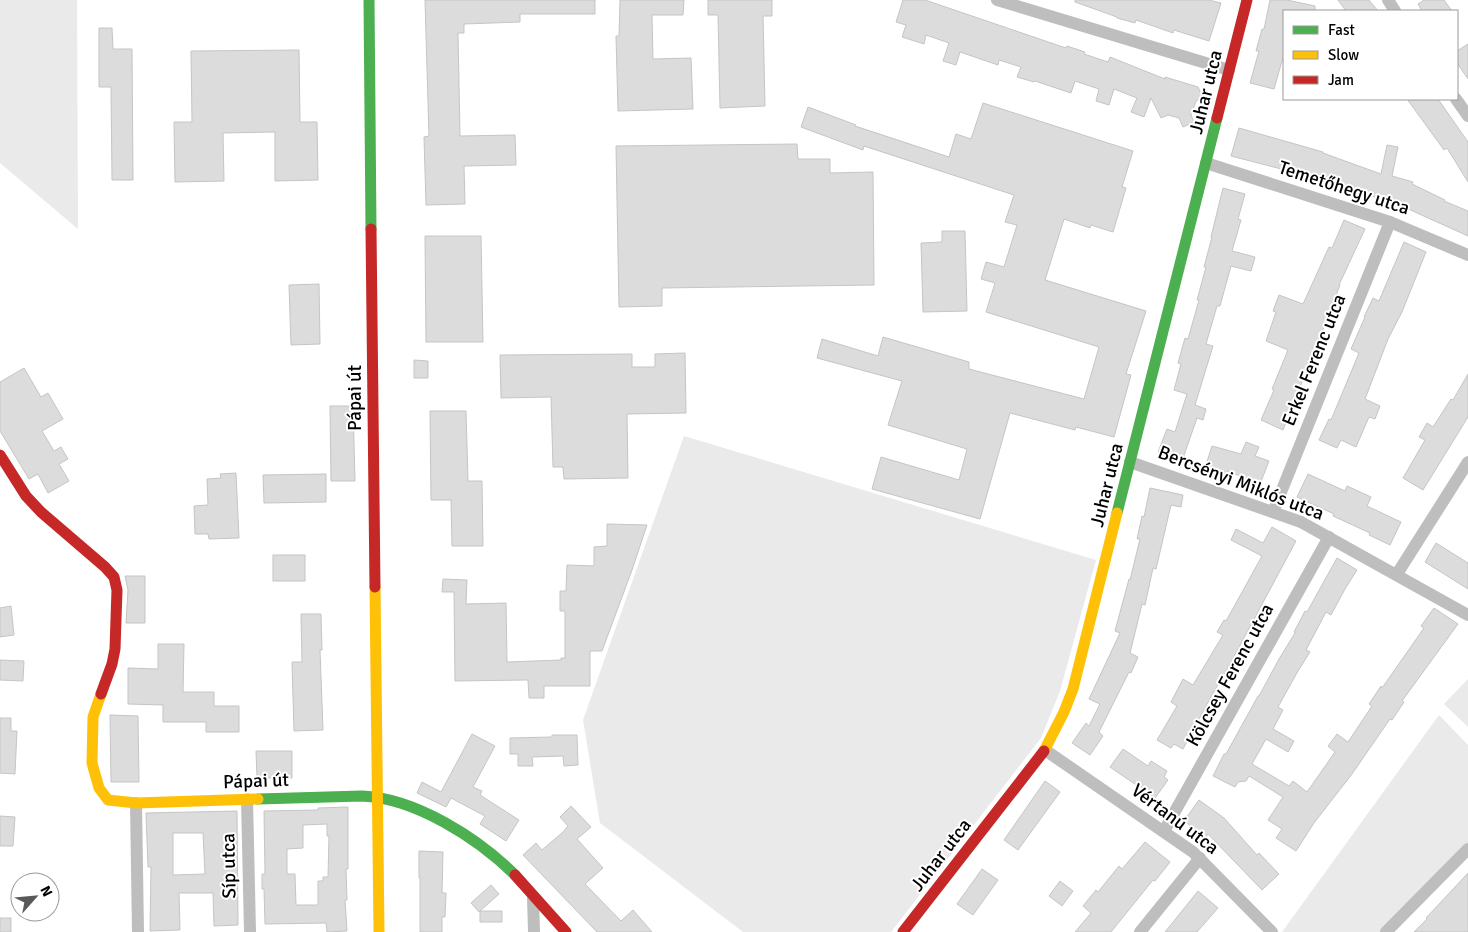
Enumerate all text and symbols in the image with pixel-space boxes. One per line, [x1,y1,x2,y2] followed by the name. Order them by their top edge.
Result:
[1283,10,1458,100] legend
[1328,21,1355,39] text: Fast
[1328,46,1359,64] text: Slow
[1184,48,1228,136] street label: Juhar utca
[1328,71,1354,89] text: Jam
[1275,155,1413,221] street label: Temetőhegy utca
[1277,291,1351,429] street label: Erkel Ferenc utca
[343,365,367,431] street label: Pápai út
[1155,440,1327,526] street label: Bercsényi Miklós utca
[1085,441,1129,529] street label: Juhar utca
[1181,599,1279,751] street label: Kölcsey Ferenc utca
[223,768,290,794] street label: Pápai út
[1126,778,1224,860] street label: Vértanú utca
[905,814,977,896] street label: Juhar utca
[216,833,242,899] street label: Síp utca
[10,872,60,922] north arrow
[36,883,56,900] text: N

